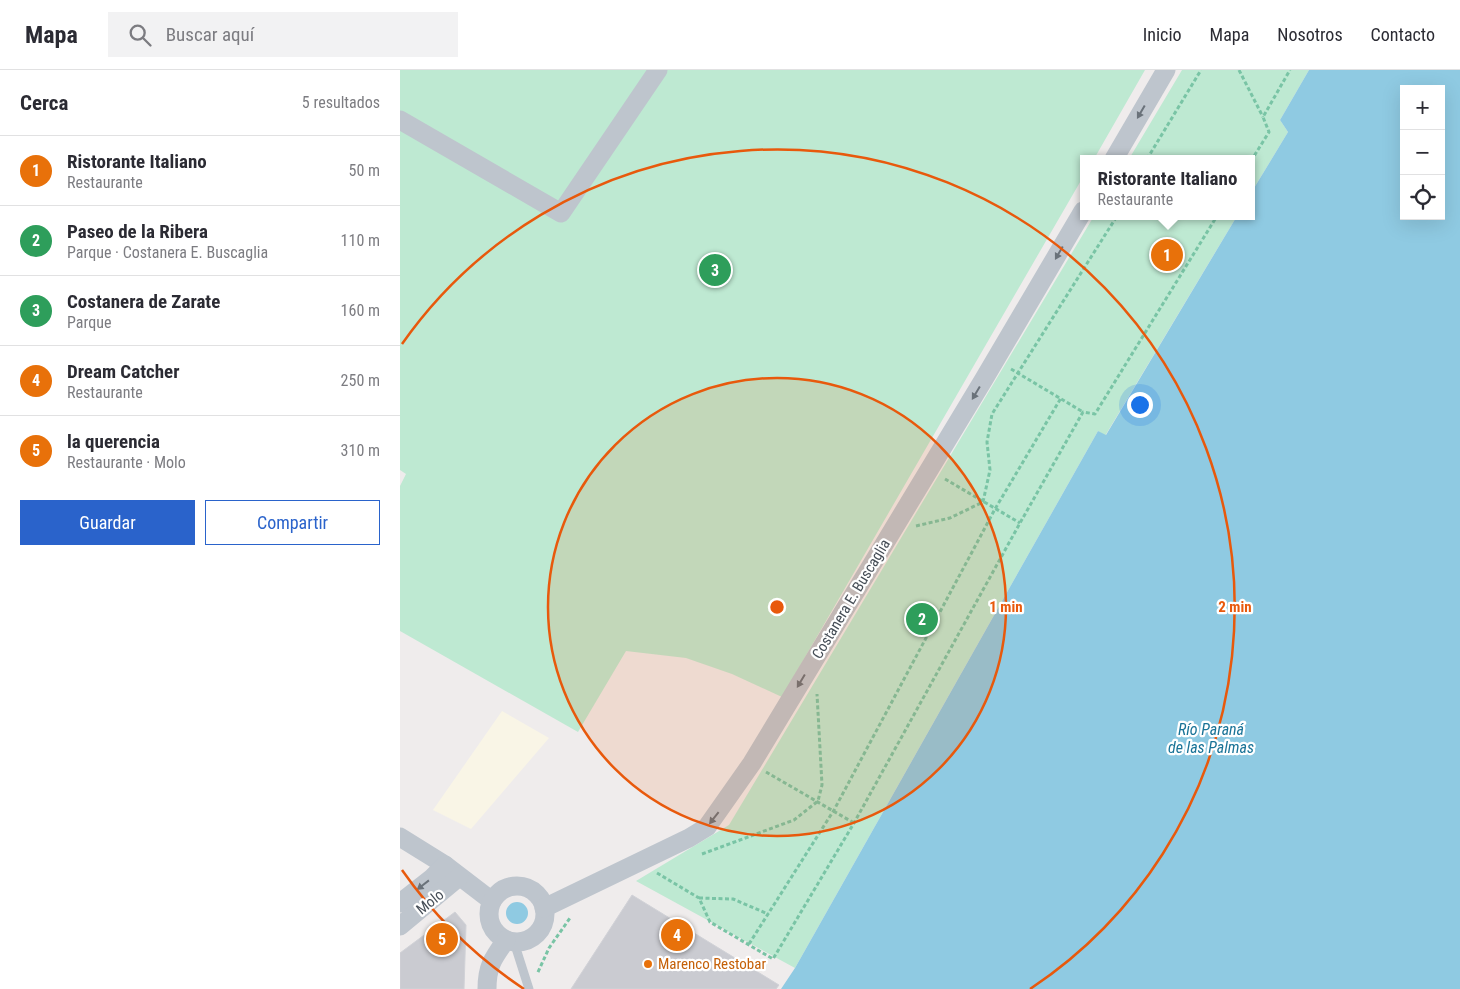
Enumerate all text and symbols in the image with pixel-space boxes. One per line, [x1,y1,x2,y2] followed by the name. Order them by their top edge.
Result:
[108,12,458,57] search box
[25,21,78,49] text: Mapa
[126,21,154,49] icon: search
[166,23,254,46] text: Buscar aquí
[1143,24,1182,45] text: Inicio
[1210,24,1249,45] text: Mapa
[1277,24,1343,45] text: Nosotros
[1371,24,1435,45] text: Contacto
[1400,85,1445,220] map controls
[1400,85,1445,130] button: +
[20,91,68,115] text: Cerca
[302,93,380,112] text: 5 resultados
[1137,105,1146,119] one-way arrow
[1400,130,1445,175] button: −
[67,150,207,173] text: Ristorante Italiano
[1080,155,1255,220] popup
[32,161,40,180] text: 1
[348,161,380,180] text: 50 m
[1098,167,1237,190] text: Ristorante Italiano
[67,173,143,192] text: Restaurante
[1400,175,1445,220] button: locate
[1098,190,1173,209] text: Restaurante
[67,220,208,243] text: Paseo de la Ribera
[32,231,40,250] text: 2
[341,231,380,250] text: 110 m
[1151,236,1183,274] pin: 1
[67,243,268,262] text: Parque · Costanera E. Buscaglia
[1054,246,1063,259] one-way arrow
[699,251,731,289] pin: 3
[67,290,220,313] text: Costanera de Zarate
[32,301,40,320] text: 3
[341,301,380,320] text: 160 m
[67,313,111,332] text: Parque
[67,360,179,383] text: Dream Catcher
[32,371,40,390] text: 4
[341,371,380,390] text: 250 m
[67,383,143,402] text: Restaurante
[971,386,981,399] one-way arrow
[1127,392,1153,418] your location
[67,430,160,453] text: la querencia
[32,441,40,460] text: 5
[341,441,380,460] text: 310 m
[67,453,186,472] text: Restaurante · Molo
[20,500,195,545] button: Guardar
[205,500,380,545] button: Compartir
[808,536,894,662] street label: Costanera E. Buscaglia
[768,598,786,616] centre of rings
[989,598,1023,616] text: 1 min
[1218,598,1252,616] text: 2 min
[906,600,938,638] pin: 2
[797,675,806,688] one-way arrow
[1168,720,1254,757] water label: Río Paraná de las Palmas
[708,811,719,824] one-way arrow
[416,880,430,890] one-way arrow
[413,886,447,918] street label: Molo
[661,916,693,954] pin: 4
[426,920,458,958] pin: 5
[658,955,766,973] place label: Marenco Restobar
[642,958,654,970] marker: Marenco Restobar

